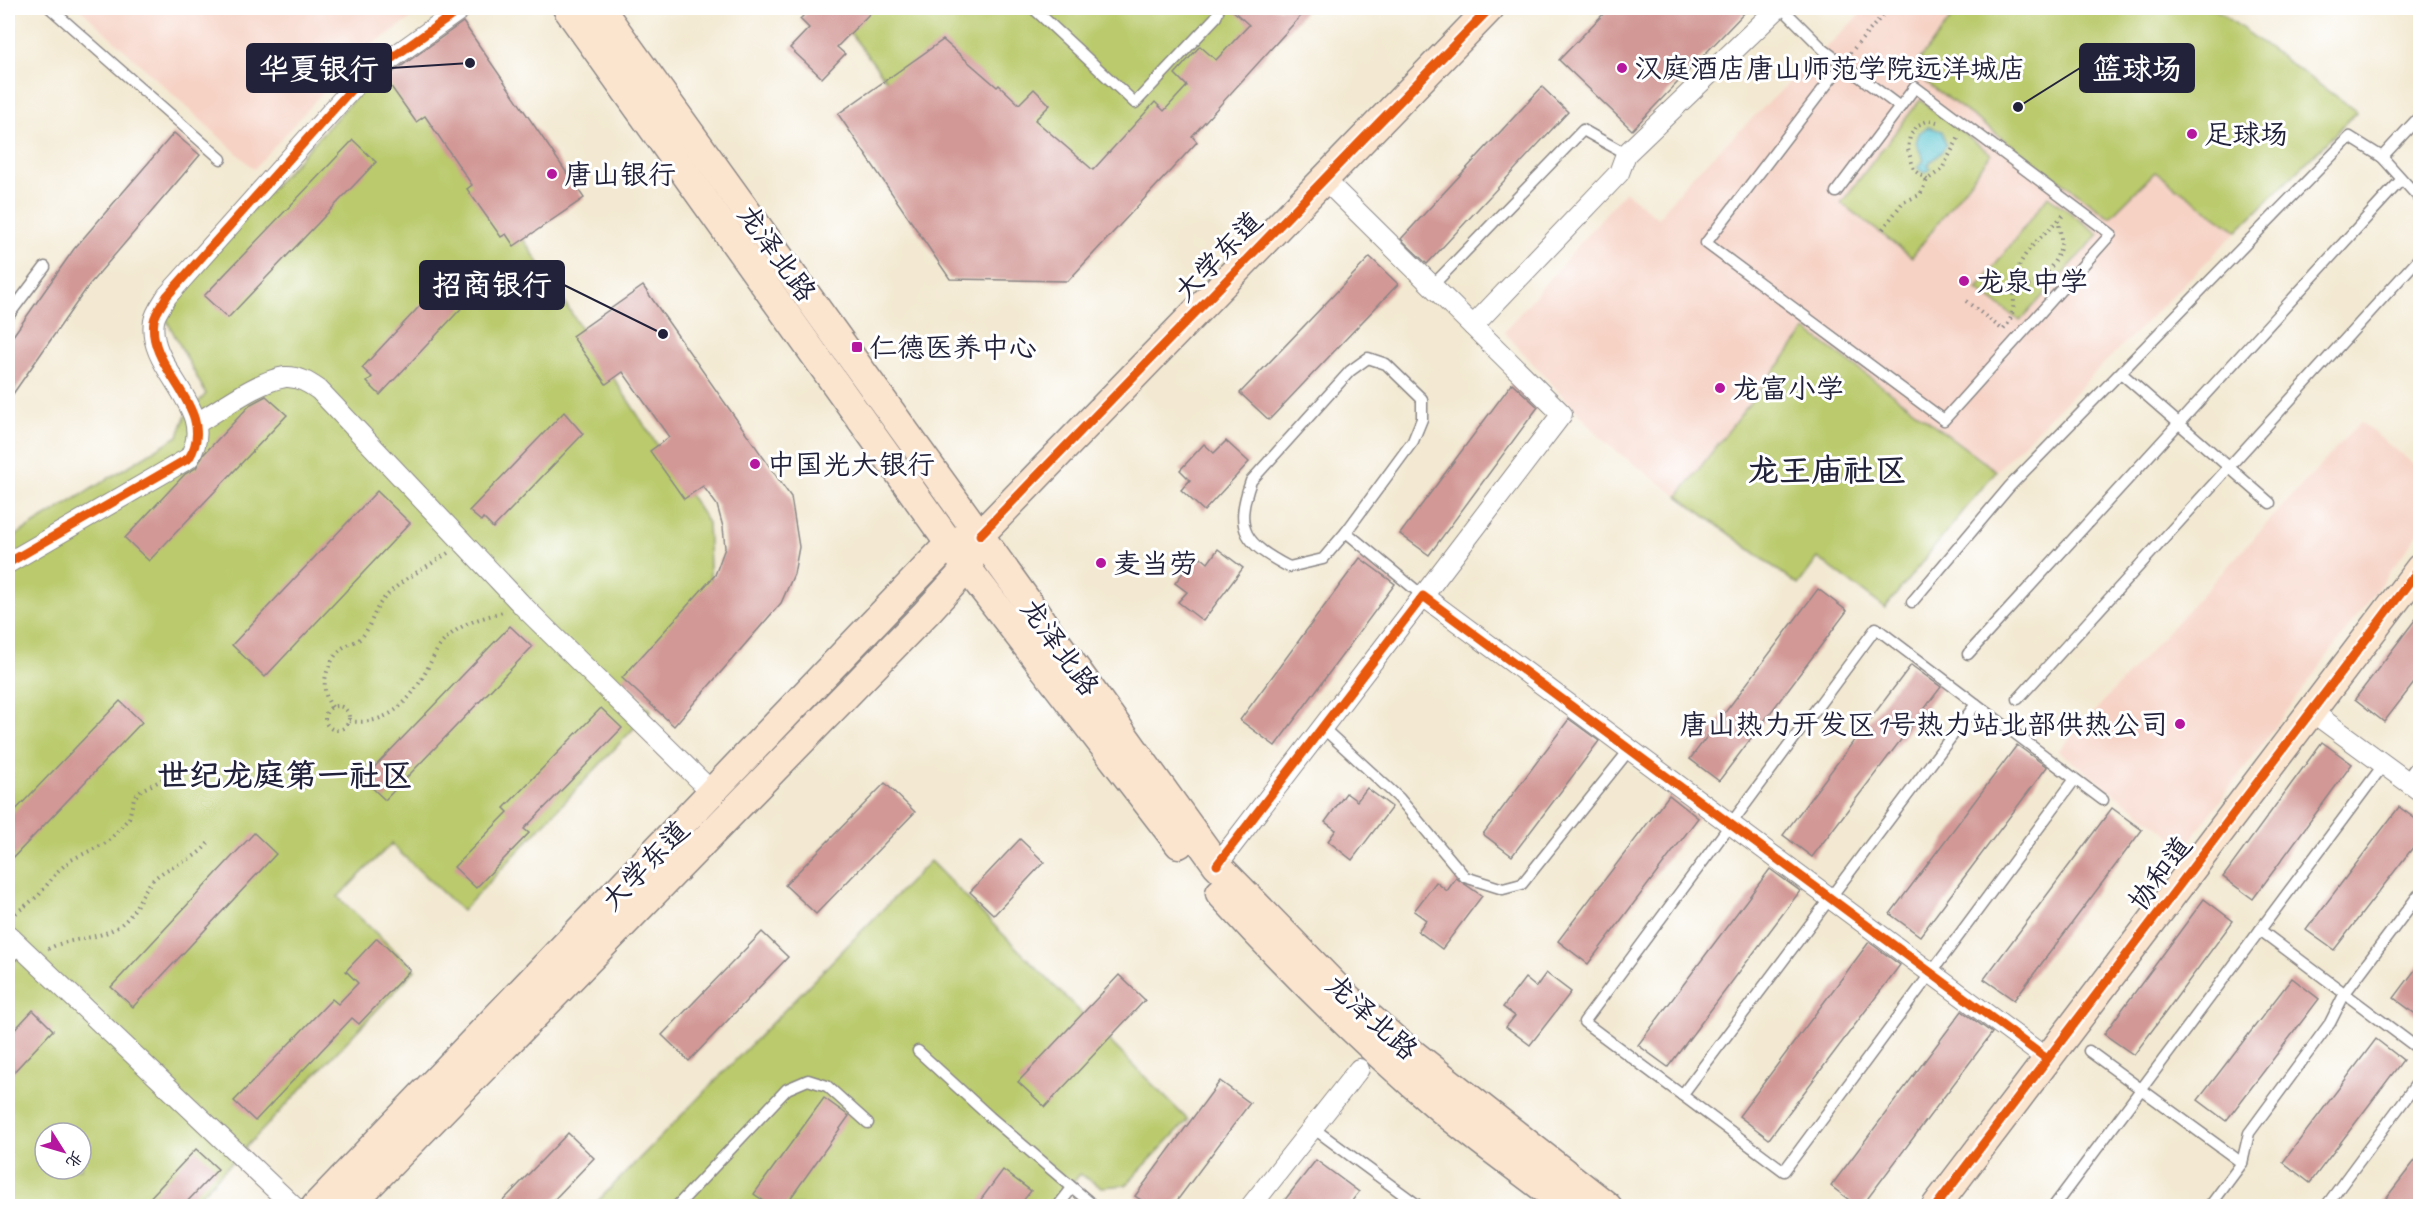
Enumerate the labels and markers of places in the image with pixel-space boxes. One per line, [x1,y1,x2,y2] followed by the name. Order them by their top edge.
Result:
[247,44,391,92] callout: 华夏银行
[2080,44,2194,92] callout: 篮球场
[1634,51,2026,86] place label: 汉庭酒店唐山师范学院远洋城店
[1615,61,1629,75] marker: 汉庭酒店唐山师范学院远洋城店
[2204,117,2288,152] place label: 足球场
[2185,127,2199,141] marker: 足球场
[564,157,676,192] place label: 唐山银行
[545,167,559,181] marker: 唐山银行
[420,261,564,309] callout: 招商银行
[1976,264,2088,299] place label: 龙泉中学
[1957,274,1971,288] marker: 龙泉中学
[869,330,1037,365] place label: 仁德医养中心
[850,340,864,354] marker: 仁德医养中心
[1732,371,1844,406] place label: 龙富小学
[1713,381,1727,395] marker: 龙富小学
[767,447,935,482] place label: 中国光大银行
[748,457,762,471] marker: 中国光大银行
[1113,546,1197,581] place label: 麦当劳
[1094,556,1108,570] marker: 麦当劳
[1679,707,2168,742] place label: 唐山热力开发区1号热力站北部供热公司
[2173,717,2187,731] marker: 唐山热力开发区1号热力站北部供热公司

